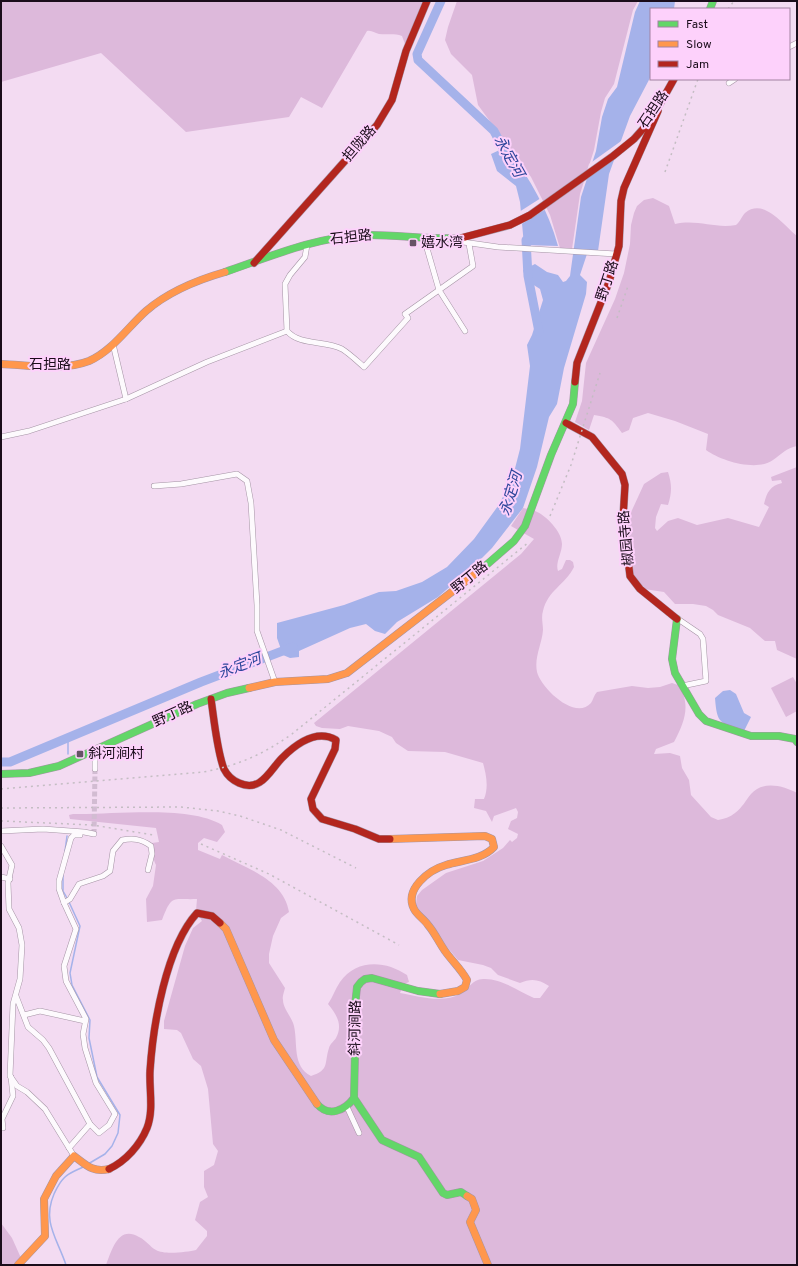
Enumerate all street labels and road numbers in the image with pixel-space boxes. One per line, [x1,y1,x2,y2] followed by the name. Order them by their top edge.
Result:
[635,88,673,132] street label: 石担路
[340,123,380,165] street label: 担陇路
[329,227,373,249] street label: 石担路
[593,258,623,304] street label: 野丁路
[29,357,71,374] street label: 石担路
[616,509,638,567] street label: 椒园寺路
[448,558,492,598] street label: 野丁路
[150,699,196,731] street label: 野丁路
[347,1000,365,1056] street label: 斜河涧路

